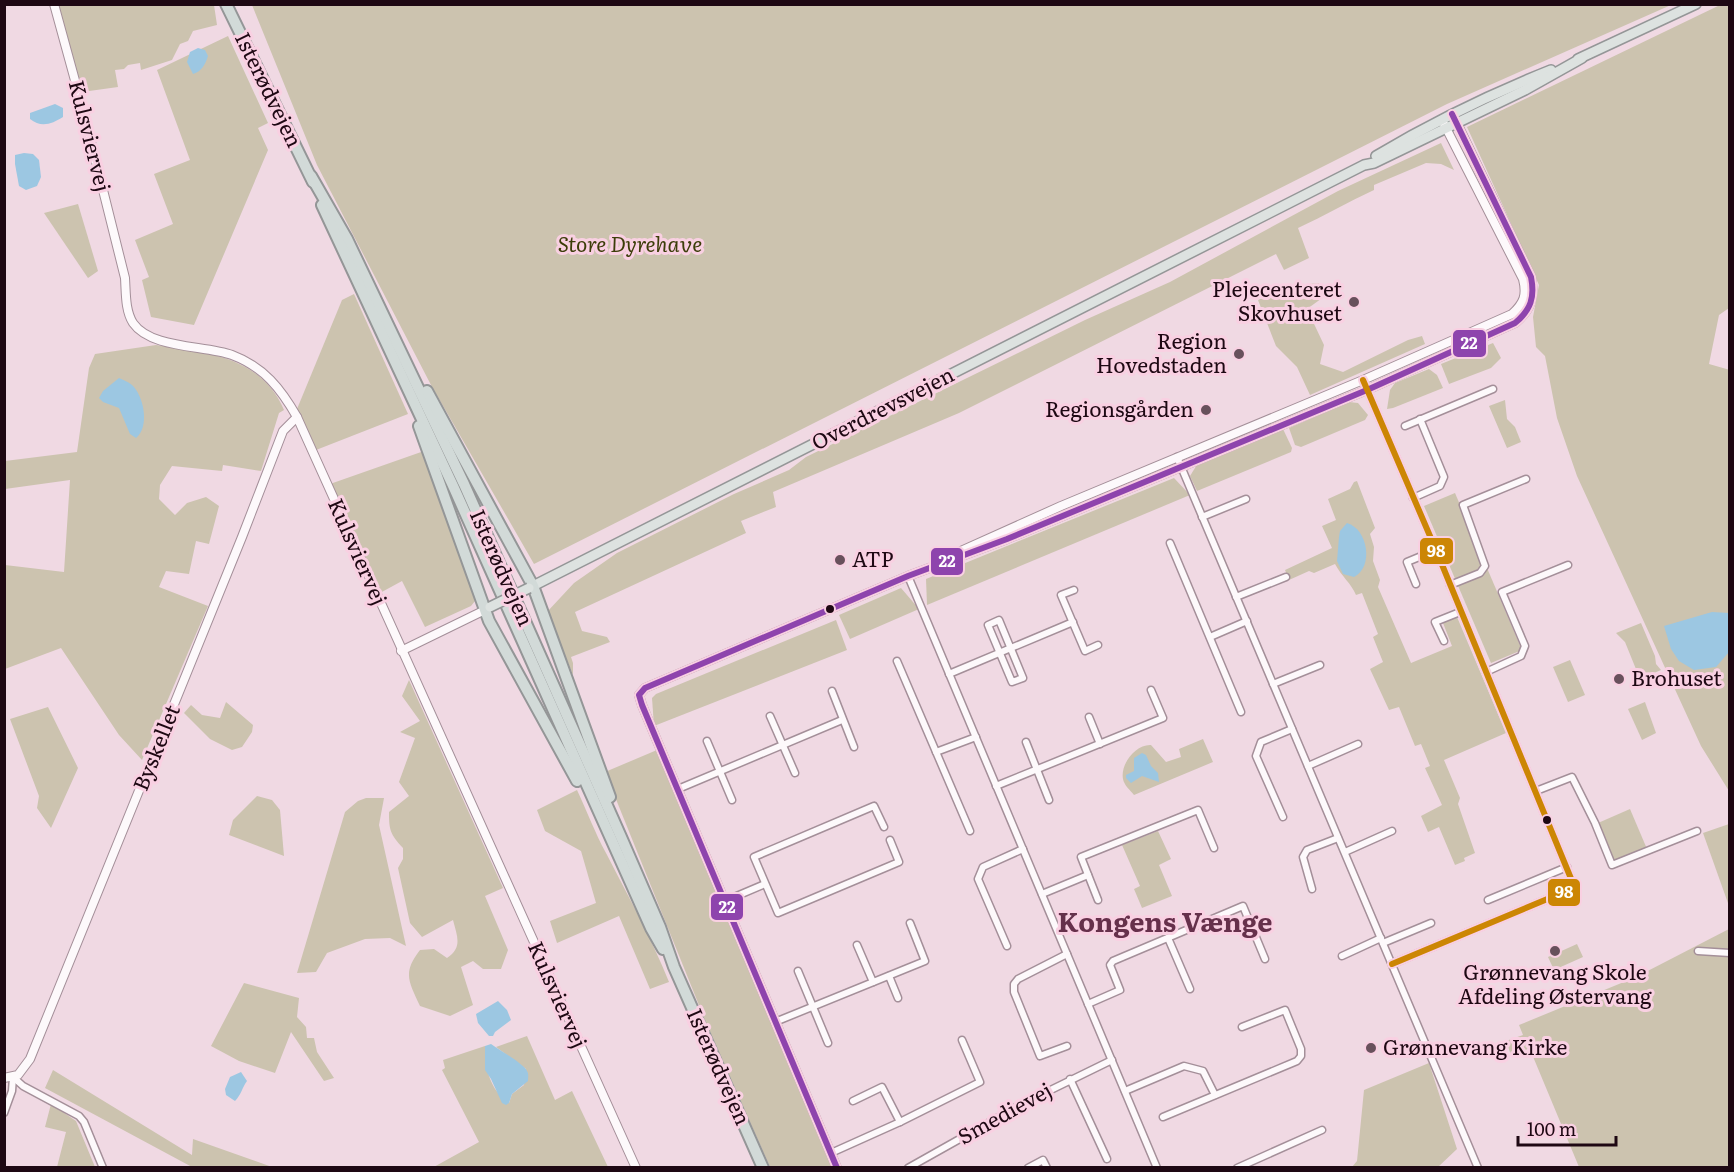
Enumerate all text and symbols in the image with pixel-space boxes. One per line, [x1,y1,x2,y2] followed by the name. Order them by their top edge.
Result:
[229,26,312,152] street label: Isterødvejen
[63,76,120,194] street label: Kulsviervej
[558,227,702,258] park label: Store Dyrehave
[1212,272,1343,327] place label: Plejecenteret Skovhuset
[1347,295,1361,309] marker: Plejecenteret Skovhuset
[1096,324,1227,379] place label: Region Hovedstaden
[1452,329,1487,358] line badge: 22
[1460,330,1478,354] text: 22
[1232,347,1246,361] marker: Region Hovedstaden
[805,357,959,456] street label: Overdrevsvejen
[1045,392,1194,423] place label: Regionsgården
[1199,403,1213,417] marker: Regionsgården
[322,493,397,609] street label: Kulsviervej
[464,504,543,630] street label: Isterødvejen
[1419,537,1454,565] line badge: 98
[1427,538,1446,562] text: 98
[852,542,894,573] place label: ATP
[930,547,964,576] line badge: 22
[938,548,956,572] text: 22
[833,553,847,567] marker: ATP
[824,603,836,615] unlabelled marker
[1631,661,1722,692] place label: Brohuset
[1612,672,1626,686] marker: Brohuset
[123,699,186,795] street label: Byskellet
[1541,814,1553,826] unlabelled marker
[1547,878,1581,907] line badge: 98
[1555,879,1574,903] text: 98
[710,893,744,921] line badge: 22
[718,894,736,918] text: 22
[1057,900,1273,940] district label: Kongens Vænge
[522,936,597,1052] street label: Kulsviervej
[1548,944,1562,958] marker: Grønnevang Skole Afdeling Østervang
[1458,955,1652,1010] place label: Grønnevang Skole Afdeling Østervang
[681,1003,760,1129] street label: Isterødvejen
[1383,1030,1568,1061] place label: Grønnevang Kirke
[1364,1041,1378,1055] marker: Grønnevang Kirke
[951,1073,1057,1150] street label: Smedievej
[1518,1109,1616,1147] scale bar
[1527,1115,1576,1142] text: 100 m

